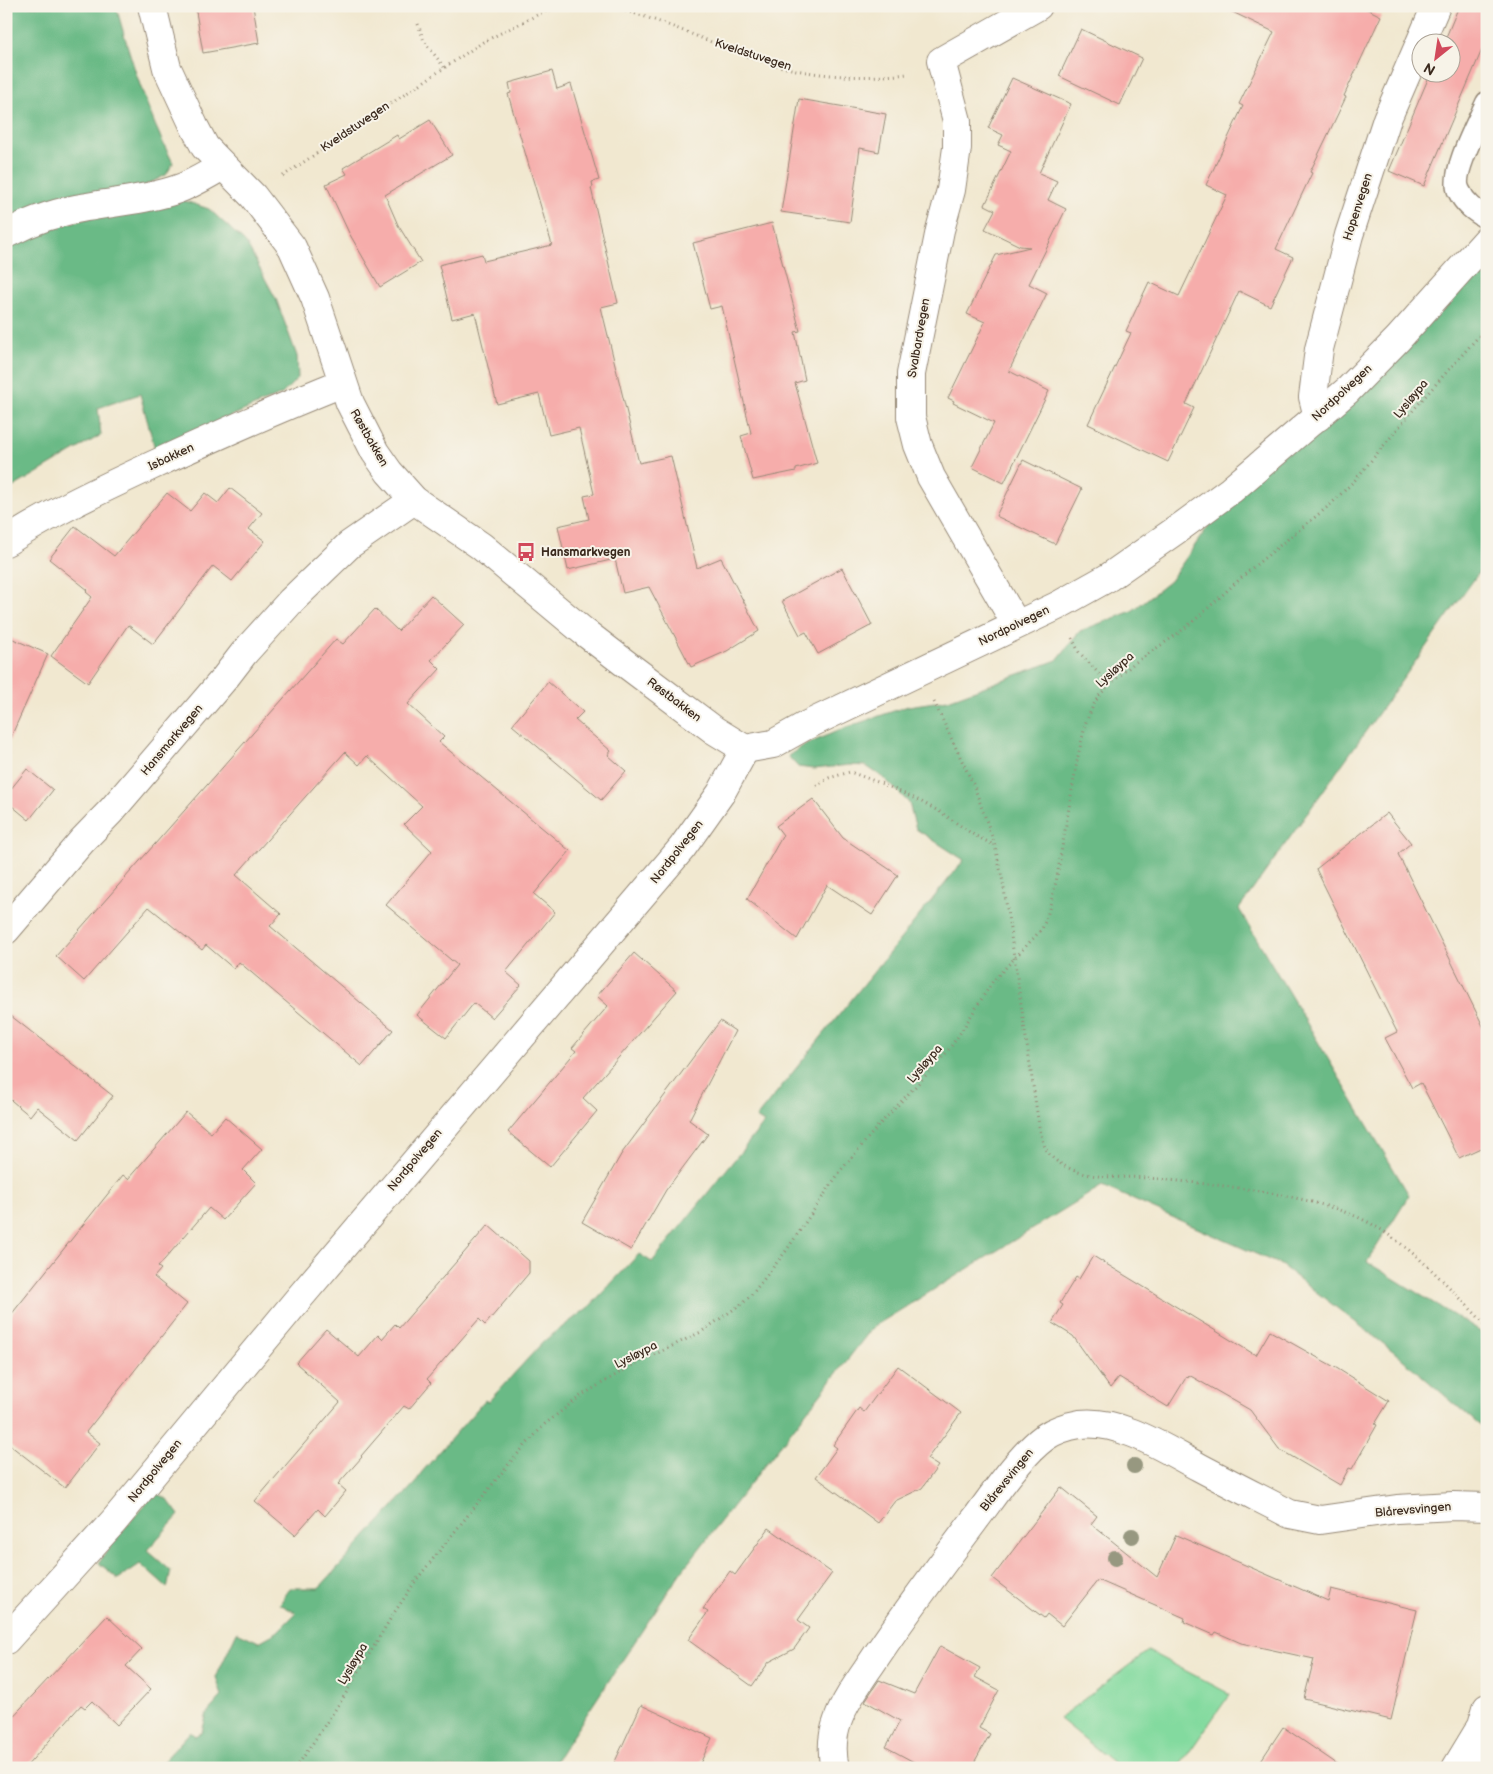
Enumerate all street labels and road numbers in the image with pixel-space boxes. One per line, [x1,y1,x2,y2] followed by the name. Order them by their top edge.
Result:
[713,36,793,75] street label: Kveldstuvegen
[318,98,392,156] street label: Kveldstuvegen
[1340,171,1376,243] street label: Hopenvegen
[905,297,933,379] street label: Svalbardvegen
[1309,361,1375,425] street label: Nordpolvegen
[1390,376,1432,421] street label: Lysløypa
[347,407,392,470] street label: Røstbakken
[146,440,196,474] street label: Isbakken
[976,602,1052,650] street label: Nordpolvegen
[1093,649,1137,691] street label: Lysløypa
[644,675,704,725] street label: Røstbakken
[138,701,206,779] street label: Hansmarkvegen
[647,817,707,887] street label: Nordpolvegen
[904,1042,946,1086] street label: Lysløypa
[385,1126,446,1194] street label: Nordpolvegen
[612,1338,660,1372] street label: Lysløypa
[125,1436,185,1506] street label: Nordpolvegen
[977,1445,1037,1514] street label: Blårevsvingen
[1374,1499,1452,1521] street label: Blårevsvingen
[335,1640,371,1688] street label: Lysløypa

